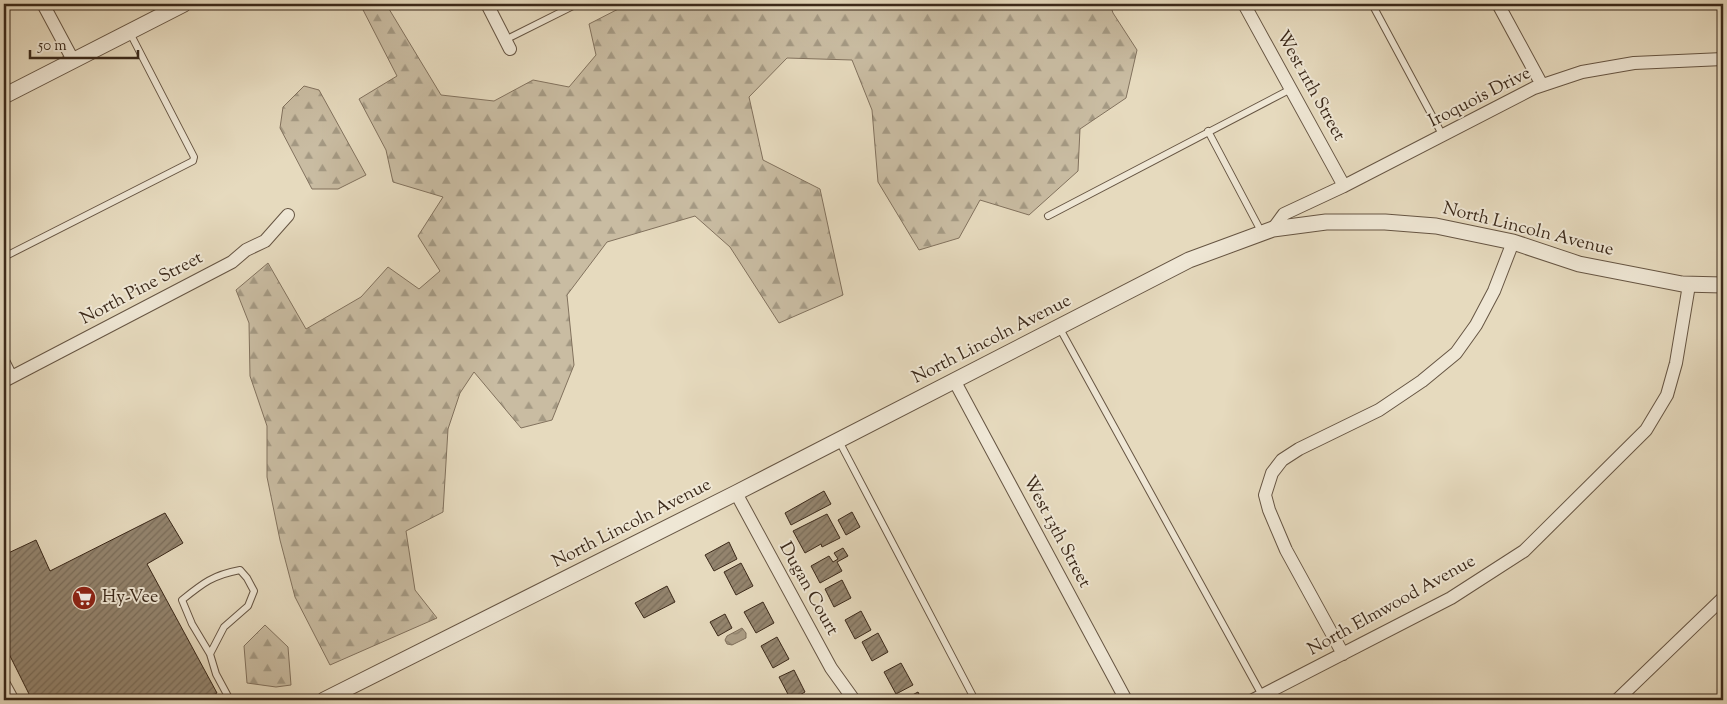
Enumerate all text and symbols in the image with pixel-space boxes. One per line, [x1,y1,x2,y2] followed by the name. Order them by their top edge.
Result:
[1269,26,1351,146] street label: West 11th Street
[30,28,138,60] scale bar
[37,36,67,57] text: 50 m
[1424,61,1536,135] street label: Iroquois Drive
[1440,196,1616,264] street label: North Lincoln Avenue
[76,246,208,332] street label: North Pine Street
[908,289,1076,391] street label: North Lincoln Avenue
[1015,471,1097,593] street label: West 13th Street
[548,473,716,575] street label: North Lincoln Avenue
[772,538,844,640] street label: Dugan Court
[1303,549,1481,663] street label: North Elmwood Avenue
[71,585,97,611] supermarket icon: Hy-Vee
[102,585,158,611] place label: Hy-Vee

